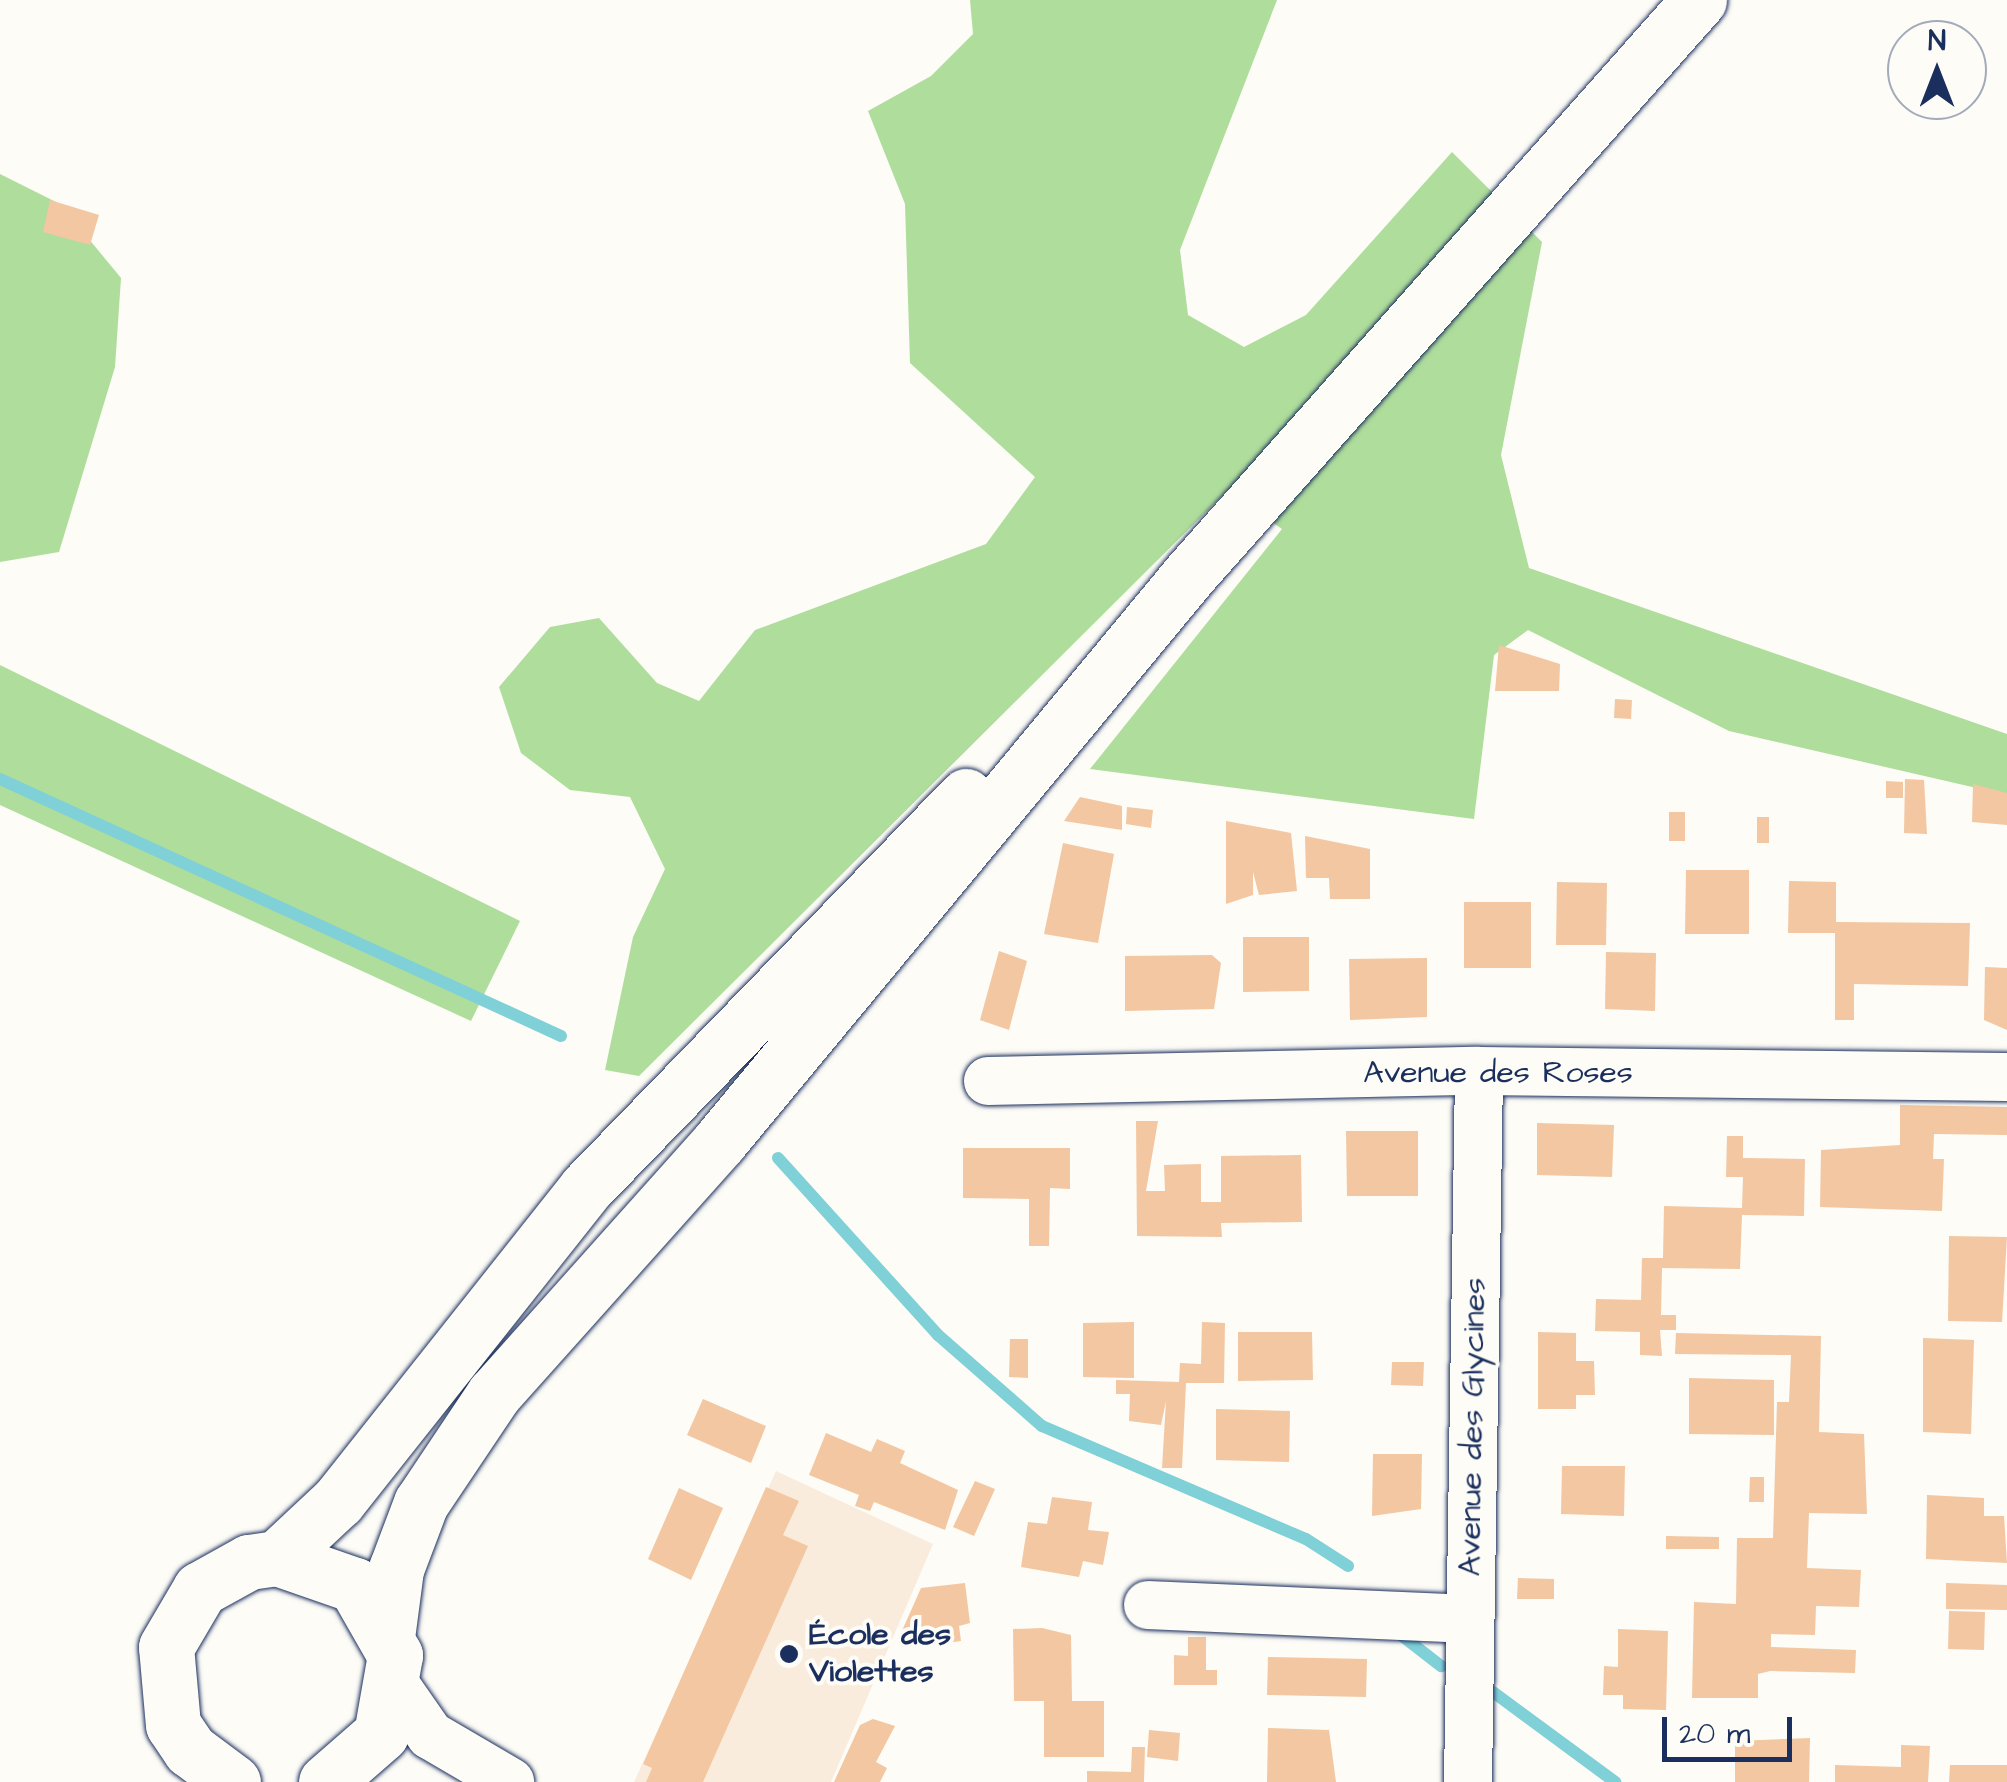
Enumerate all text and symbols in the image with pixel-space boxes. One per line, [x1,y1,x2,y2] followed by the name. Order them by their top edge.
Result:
[1887,20,1987,120] north arrow
[1928,22,1946,61] text: N
[1363,1054,1633,1092] street label: Avenue des Roses
[1451,1277,1495,1577] street label: Avenue des Glycines
[809,1617,951,1692] place label: École des Violettes
[778,1643,800,1665] marker: École des Violettes
[1667,1697,1797,1759] scale bar
[1679,1713,1750,1755] text: 20 m

